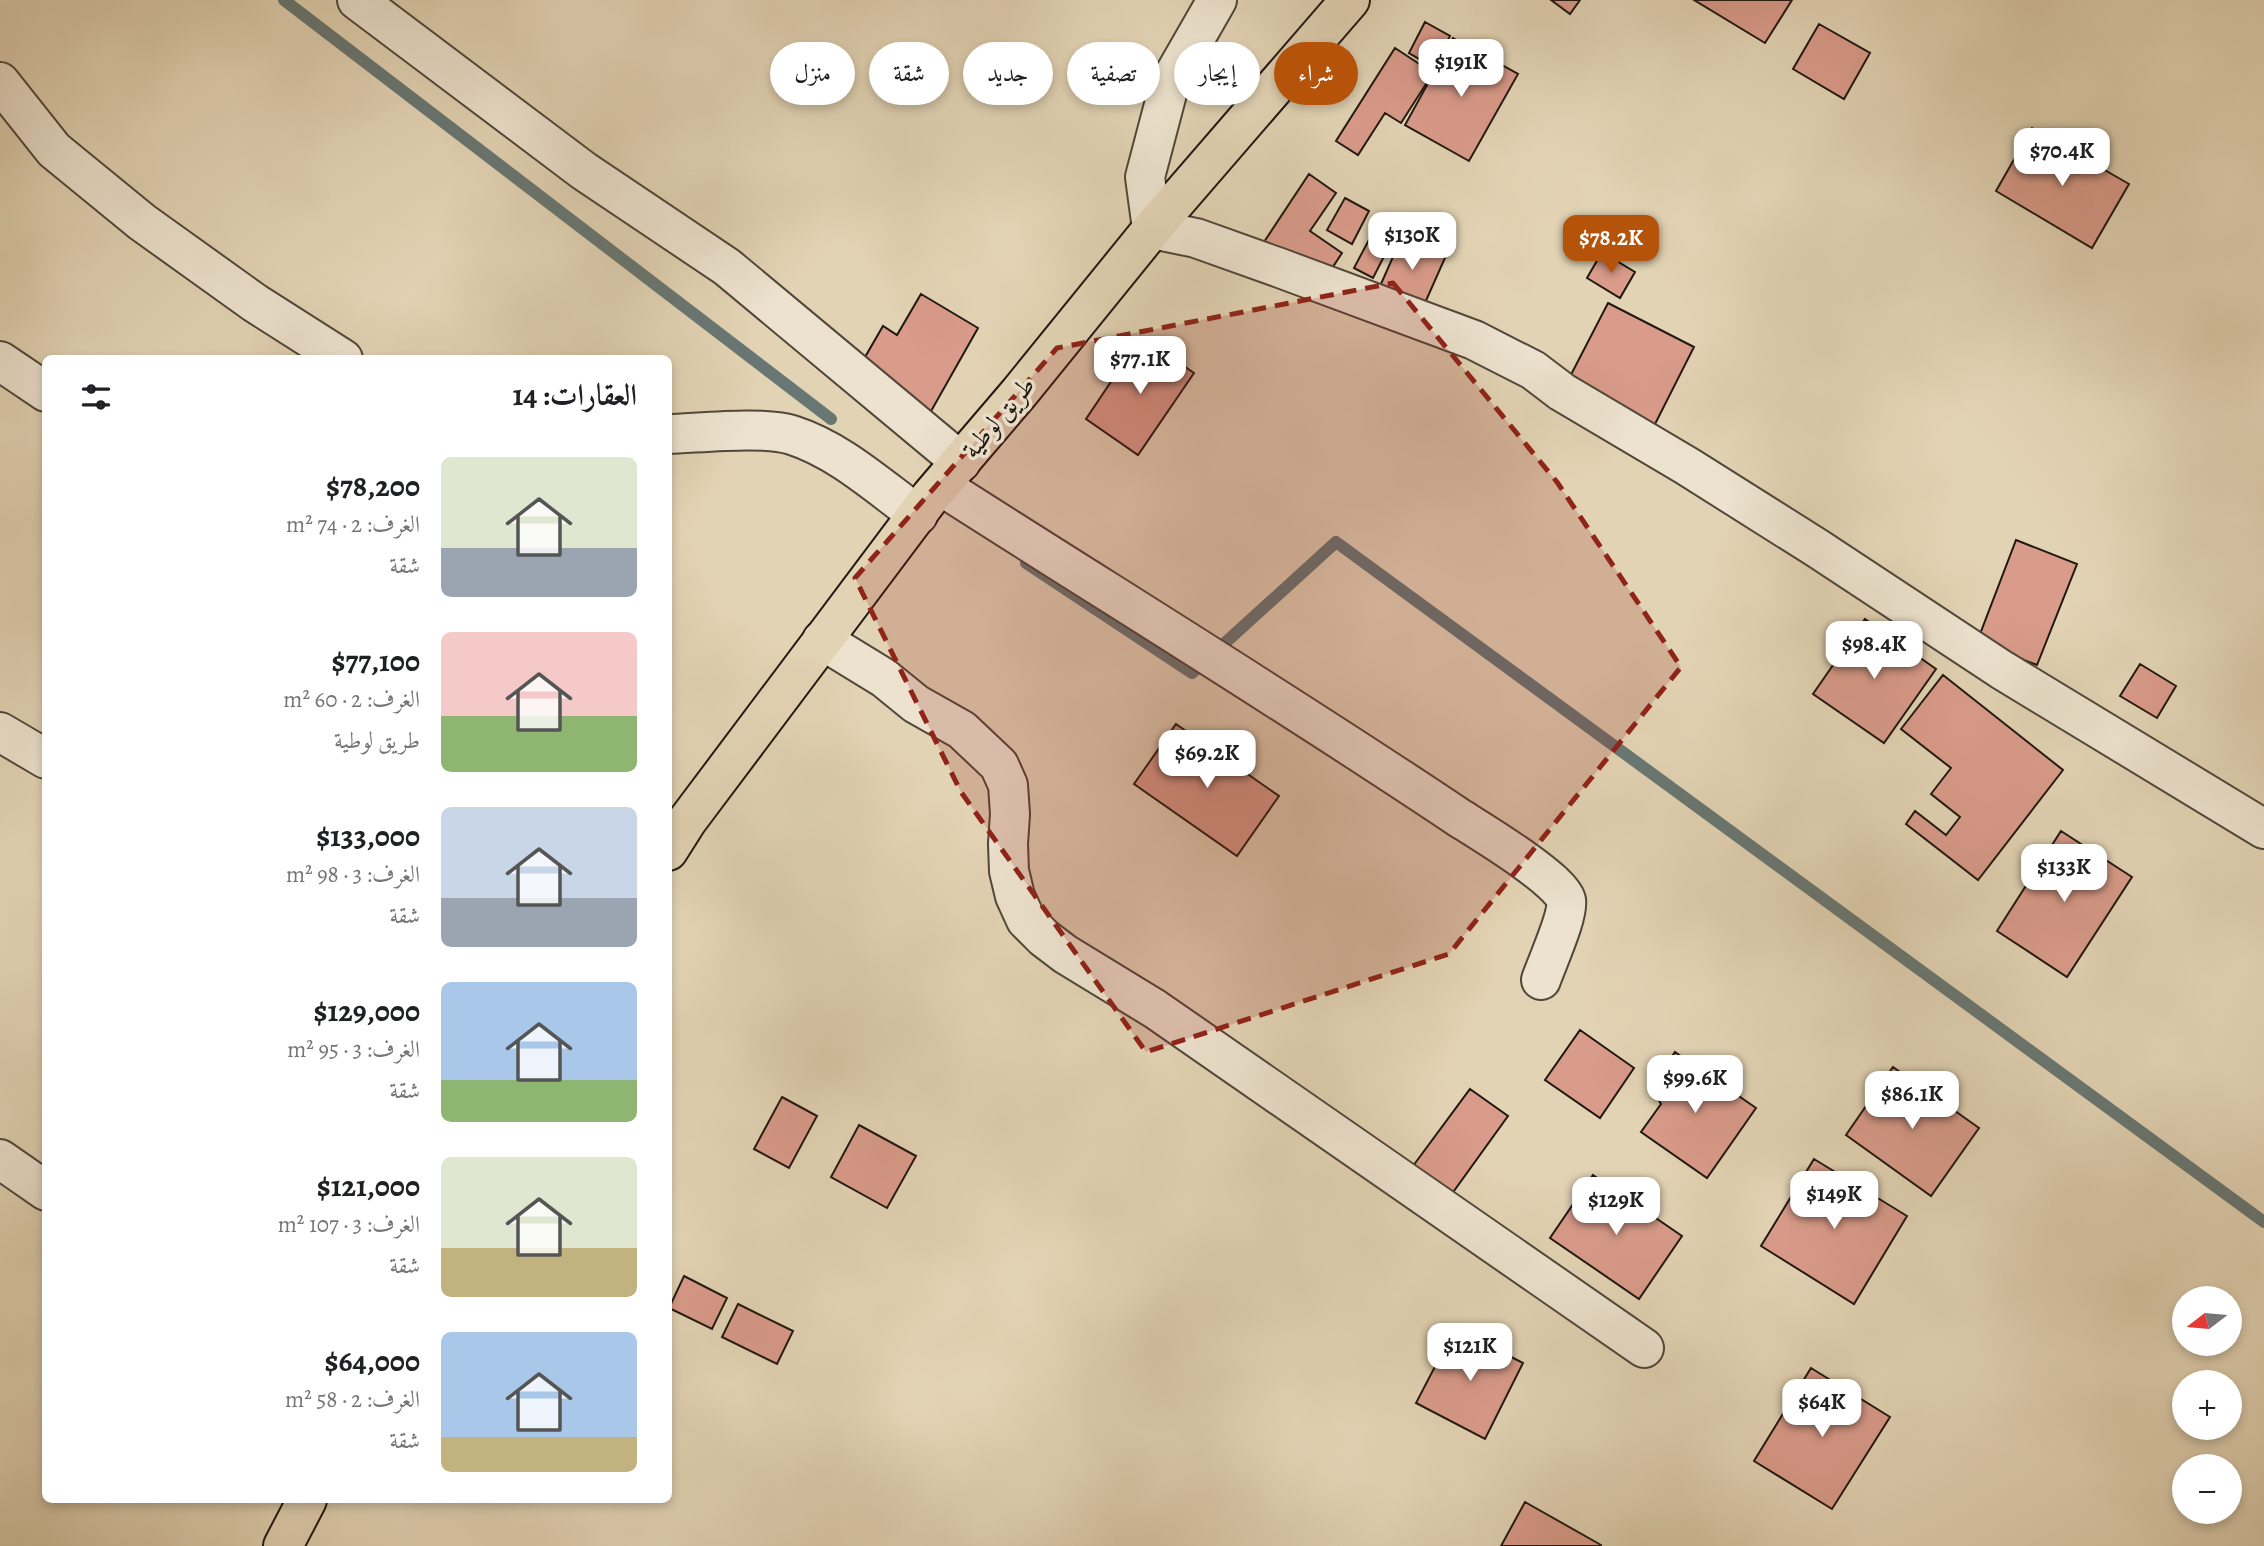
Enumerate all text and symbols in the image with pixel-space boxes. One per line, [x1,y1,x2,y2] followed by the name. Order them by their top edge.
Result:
[1412,40,1510,99] pin: $191K
[770,42,855,105] chip: منزل
[869,42,949,105] chip: شقة
[963,42,1053,105] chip: جديد
[1067,42,1160,105] chip: تصفية
[1174,42,1260,105] chip: إيجار
[1274,42,1358,105] chip: شراء
[1435,46,1487,77] text: $191K
[2005,128,2119,188] pin: $70.4K
[2030,135,2094,166] text: $70.4K
[1363,212,1461,272] pin: $130K
[1554,216,1668,275] pin: $78.2K
[1384,219,1440,250] text: $130K
[1579,222,1643,253] text: $78.2K
[1083,336,1197,396] pin: $77.1K
[1110,343,1170,374] text: $77.1K
[954,369,1043,466] street label: طريق لوطية
[513,375,637,415] text: العقارات: 14
[77,378,115,416] icon: filters
[326,466,420,506] text: $78,200
[497,485,581,569] icon: home
[286,509,420,540] text: الغرف: 2 · 74 m²
[390,550,420,581] text: شقة
[1817,622,1931,681] pin: $98.4K
[1842,628,1906,659] text: $98.4K
[331,641,420,681] text: $77,100
[497,660,581,744] icon: home
[283,684,420,715] text: الغرف: 2 · 60 m²
[334,725,420,756] text: طريق لوطية
[1150,730,1264,790] pin: $69.2K
[1175,737,1239,768] text: $69.2K
[316,816,420,856] text: $133,000
[497,835,581,919] icon: home
[2015,844,2113,904] pin: $133K
[2037,851,2091,882] text: $133K
[286,859,420,890] text: الغرف: 3 · 98 m²
[390,900,420,931] text: شقة
[314,991,420,1031] text: $129,000
[497,1010,581,1094] icon: home
[287,1034,420,1065] text: الغرف: 3 · 95 m²
[1638,1056,1752,1115] pin: $99.6K
[1663,1062,1727,1093] text: $99.6K
[1855,1072,1969,1131] pin: $86.1K
[390,1075,420,1106] text: شقة
[1881,1078,1943,1109] text: $86.1K
[317,1166,420,1206] text: $121,000
[1785,1172,1883,1231] pin: $149K
[1567,1178,1665,1237] pin: $129K
[1806,1178,1862,1209] text: $149K
[1588,1184,1644,1215] text: $129K
[497,1185,581,1269] icon: home
[278,1209,420,1240] text: الغرف: 3 · 107 m²
[390,1250,420,1281] text: شقة
[2172,1286,2242,1356] north arrow
[2172,1286,2242,1524] map controls
[1421,1324,1519,1383] pin: $121K
[1443,1330,1497,1361] text: $121K
[325,1341,420,1381] text: $64,000
[497,1360,581,1444] icon: home
[2172,1370,2242,1440] button: +
[1781,1380,1863,1439] pin: $64K
[285,1384,420,1415] text: الغرف: 2 · 58 m²
[1798,1386,1846,1417] text: $64K
[390,1425,420,1456] text: شقة
[2172,1454,2242,1524] button: −

